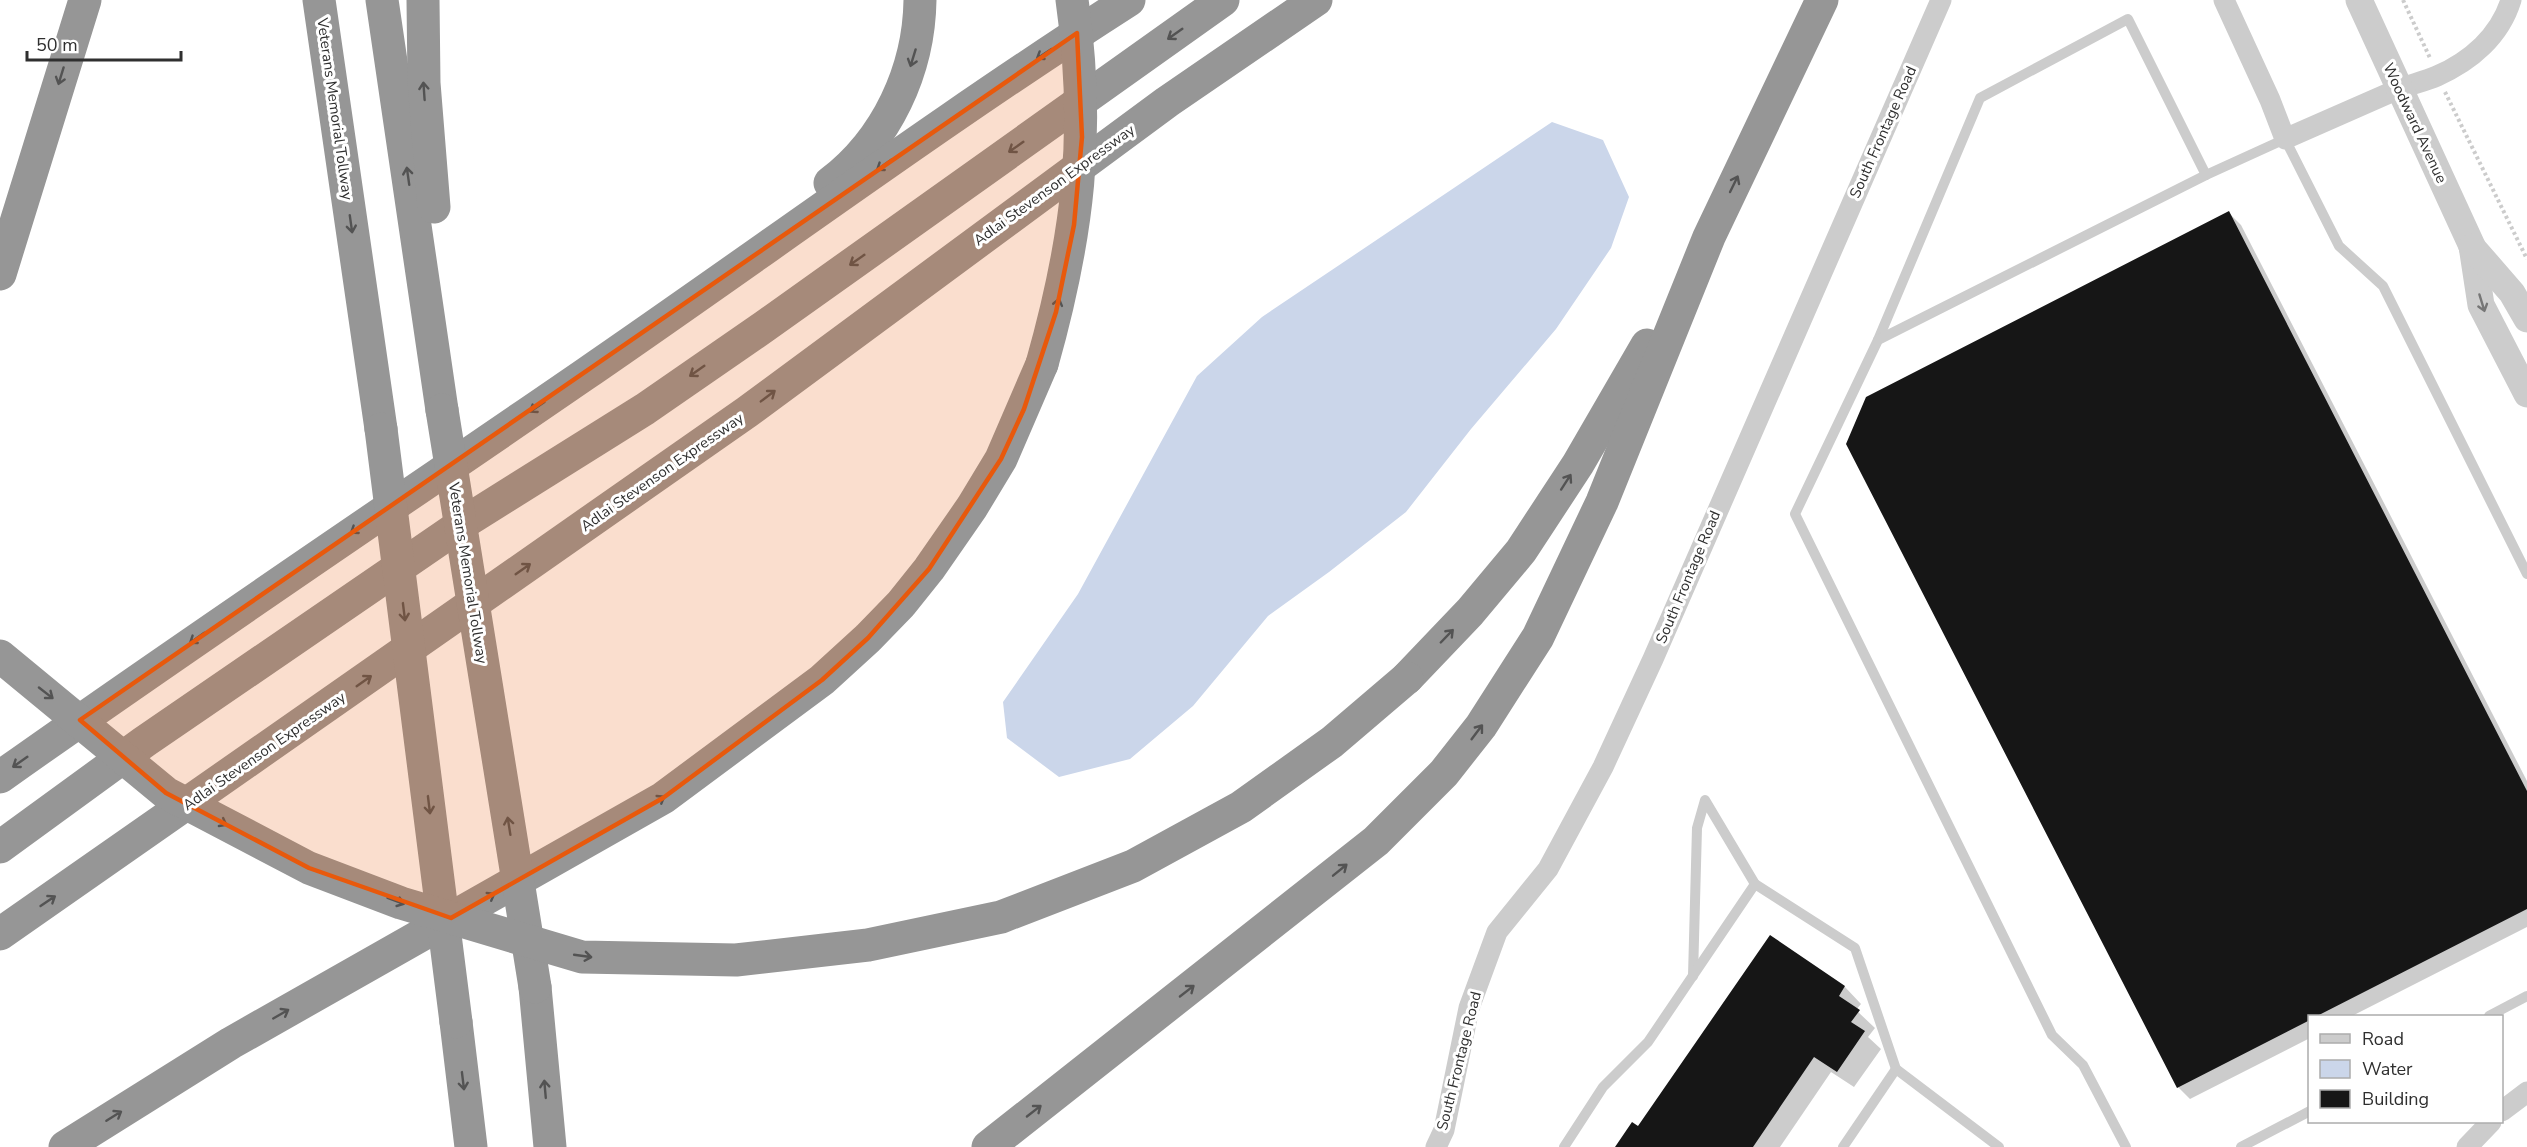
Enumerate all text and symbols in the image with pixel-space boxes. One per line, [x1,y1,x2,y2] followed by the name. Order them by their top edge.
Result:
[312,16,358,202] street label: Veterans Memorial Tollway
[27,24,182,62] scale bar
[1168,28,1184,40] one-way arrow
[36,33,78,57] text: 50 m
[907,48,918,67] one-way arrow
[1036,48,1053,61] one-way arrow
[2378,60,2452,186] street label: Woodward Avenue
[1845,63,1921,201] street label: South Frontage Road
[55,66,66,85] one-way arrow
[419,81,430,101] one-way arrow
[969,120,1139,250] street label: Adlai Stevenson Expressway
[1009,141,1025,153] one-way arrow
[876,159,892,171] one-way arrow
[402,166,413,186] one-way arrow
[1729,176,1741,194] one-way arrow
[346,214,357,234] one-way arrow
[850,254,866,266] one-way arrow
[2477,293,2488,312] one-way arrow
[1052,298,1064,317] one-way arrow
[690,365,706,377] one-way arrow
[760,390,776,403] one-way arrow
[529,401,545,413] one-way arrow
[577,408,748,536] street label: Adlai Stevenson Expressway
[1561,474,1573,491] one-way arrow
[444,480,492,665] street label: Veterans Memorial Tollway
[1651,507,1725,647] street label: South Frontage Road
[350,522,367,534] one-way arrow
[515,563,531,575] one-way arrow
[399,602,410,621] one-way arrow
[1440,628,1455,643] one-way arrow
[189,632,205,644] one-way arrow
[355,675,371,687] one-way arrow
[38,686,54,699] one-way arrow
[179,687,350,815] street label: Adlai Stevenson Expressway
[1471,724,1483,740] one-way arrow
[13,756,29,769] one-way arrow
[423,795,434,815] one-way arrow
[648,795,665,807] one-way arrow
[209,816,227,827] one-way arrow
[503,816,514,836] one-way arrow
[1332,863,1348,876] one-way arrow
[478,892,495,904] one-way arrow
[40,894,57,907] one-way arrow
[386,896,405,907] one-way arrow
[573,950,592,961] one-way arrow
[1179,984,1195,997] one-way arrow
[1432,989,1486,1133] street label: South Frontage Road
[272,1008,289,1020] one-way arrow
[2308,1015,2503,1123] legend
[2362,1027,2404,1051] text: Road
[2362,1057,2413,1081] text: Water
[458,1070,469,1090] one-way arrow
[539,1079,550,1099] one-way arrow
[2362,1087,2429,1111] text: Building
[1025,1104,1041,1117] one-way arrow
[105,1109,122,1121] one-way arrow

